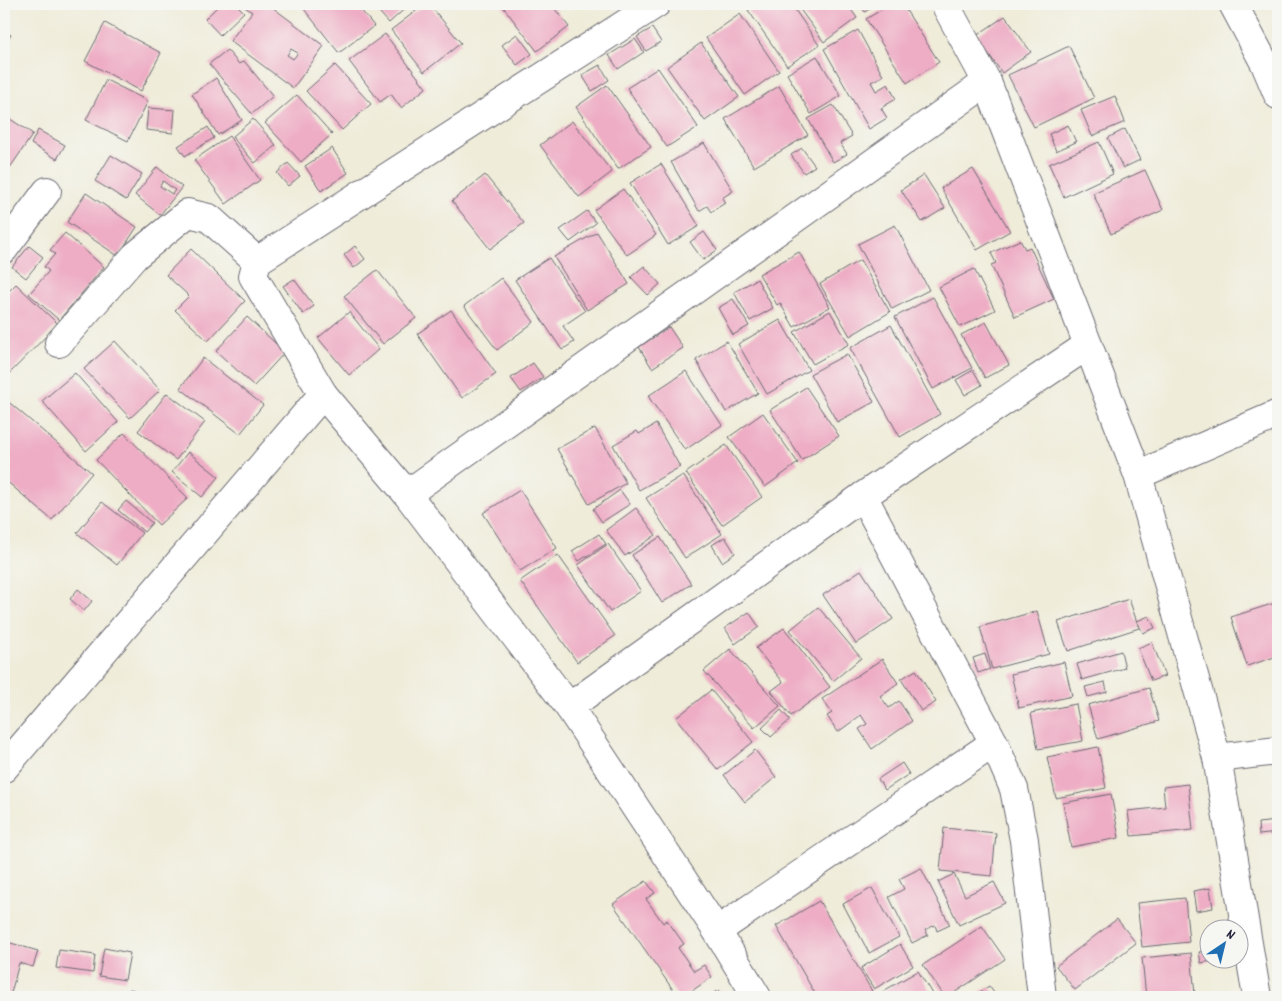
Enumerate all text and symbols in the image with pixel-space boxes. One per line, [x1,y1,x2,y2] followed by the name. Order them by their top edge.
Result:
[1200,918,1250,968] north arrow
[1222,925,1239,945] text: N

